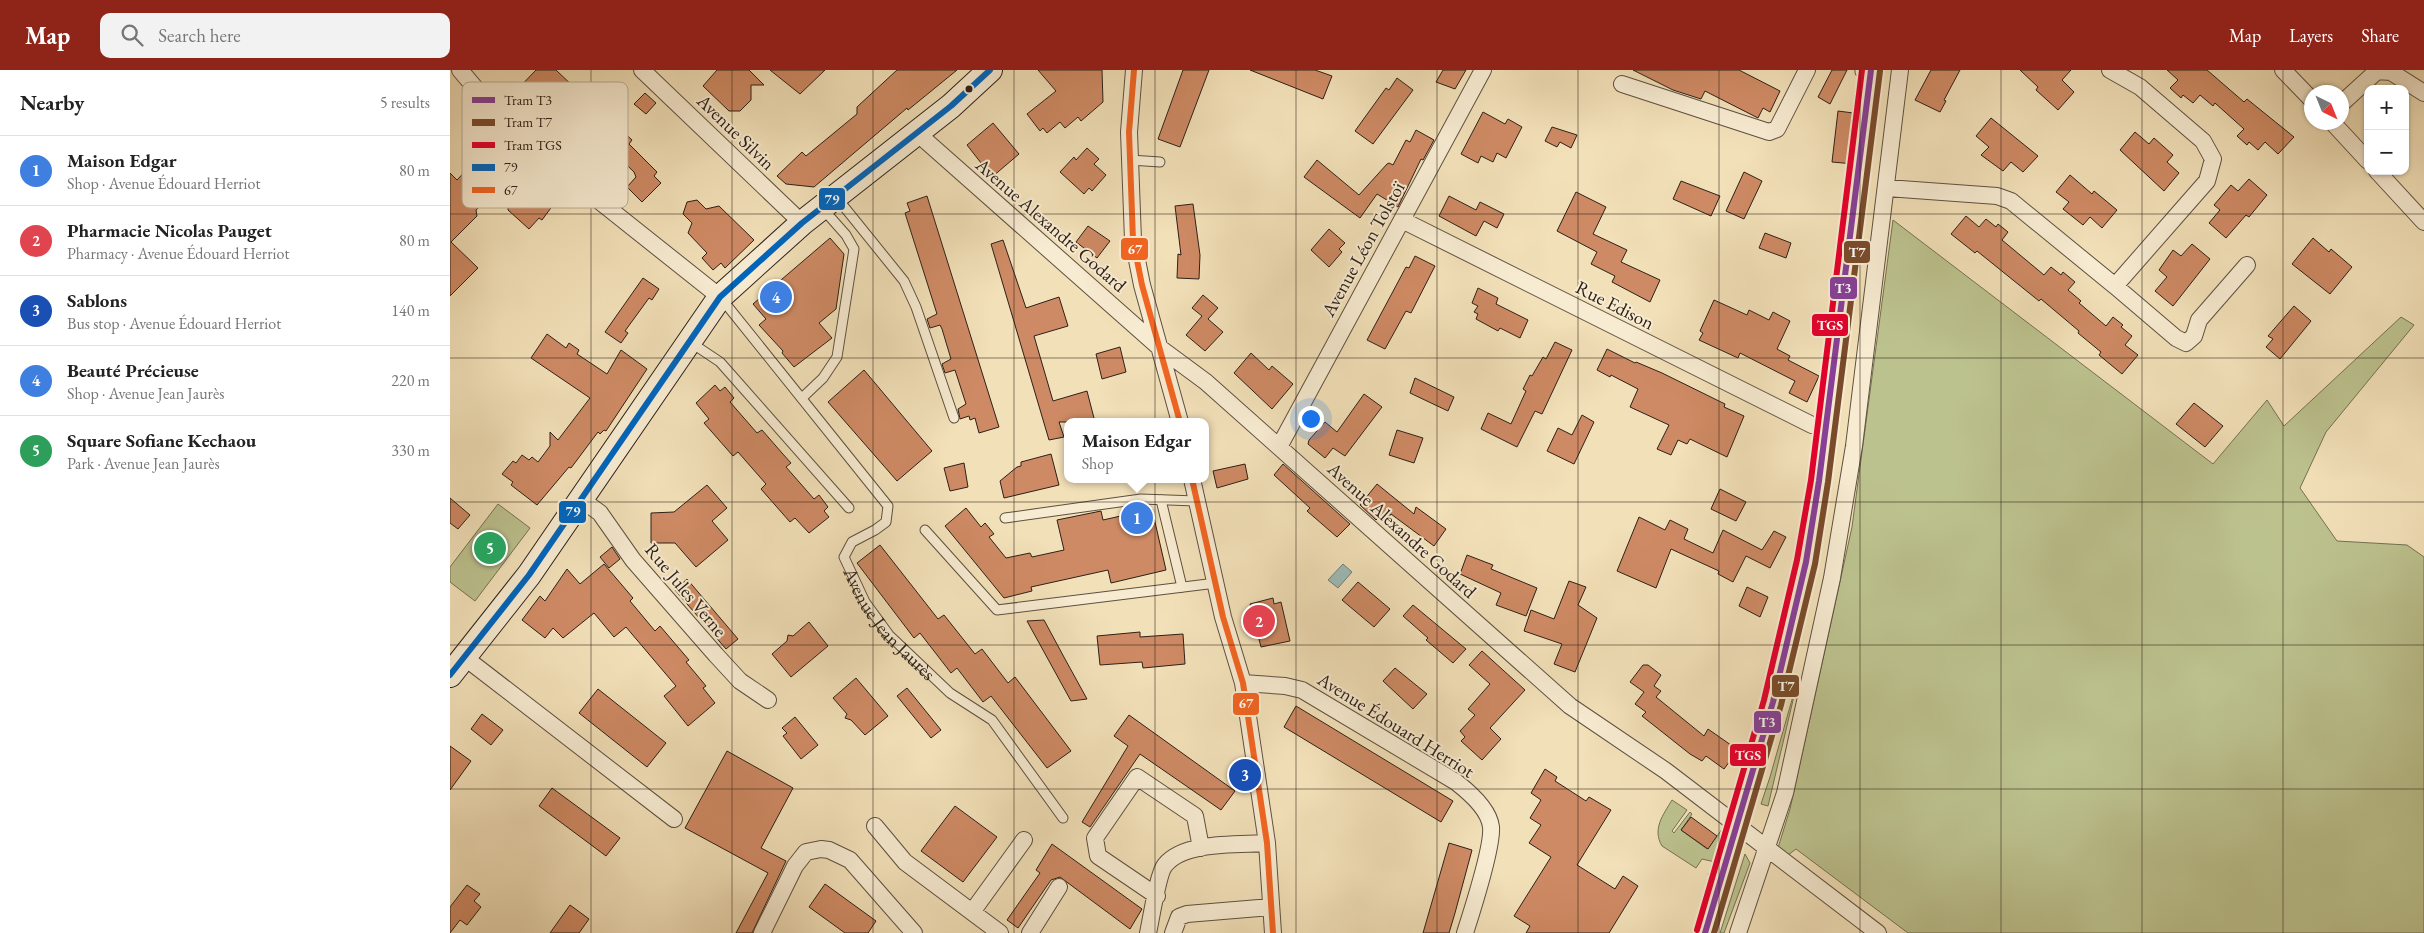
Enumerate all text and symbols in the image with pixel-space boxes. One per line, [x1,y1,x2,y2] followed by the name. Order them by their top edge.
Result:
[100,13,450,58] search box
[25,20,70,51] text: Map
[118,21,146,49] icon: search
[158,23,241,48] text: Search here
[2229,24,2261,47] text: Map
[2289,24,2333,47] text: Layers
[2361,24,2399,47] text: Share
[462,82,628,208] legend
[964,84,974,94] unlabelled marker
[2304,85,2349,130] north arrow
[2364,85,2409,175] map controls
[2364,85,2409,130] button: +
[691,88,780,176] street label: Avenue Silvin
[20,89,84,116] text: Nearby
[504,91,552,109] text: Tram T3
[380,92,430,113] text: 5 results
[504,113,552,131] text: Tram T7
[2364,130,2409,175] button: −
[504,136,562,154] text: Tram TGS
[67,148,177,173] text: Maison Edgar
[969,152,1132,298] street label: Avenue Alexandre Godard
[504,158,518,176] text: 79
[32,160,40,181] text: 1
[399,160,430,181] text: 80 m
[67,173,260,194] text: Shop · Avenue Édouard Herriot
[1315,177,1411,322] street label: Avenue Léon Tolstoï
[504,181,518,199] text: 67
[818,187,846,211] line badge: 79
[825,190,840,208] text: 79
[67,218,272,243] text: Pharmacie Nicolas Pauget
[32,230,40,251] text: 2
[399,230,430,251] text: 80 m
[1120,237,1149,261] line badge: 67
[1128,240,1143,258] text: 67
[1843,240,1871,264] line badge: T7
[67,243,289,264] text: Pharmacy · Avenue Édouard Herriot
[1848,243,1866,261] text: T7
[1572,275,1658,335] street label: Rue Edison
[1829,276,1858,300] line badge: T3
[760,278,792,316] pin: 4
[1834,279,1852,297] text: T3
[67,288,127,313] text: Sablons
[32,300,40,321] text: 3
[391,300,430,321] text: 140 m
[67,313,281,334] text: Bus stop · Avenue Édouard Herriot
[1811,313,1849,337] line badge: TGS
[1817,316,1843,334] text: TGS
[67,358,199,383] text: Beauté Précieuse
[32,370,40,391] text: 4
[391,370,430,391] text: 220 m
[67,383,224,404] text: Shop · Avenue Jean Jaurès
[1298,406,1324,432] your location
[1064,418,1209,483] popup
[67,428,256,453] text: Square Sofiane Kechaou
[1082,428,1191,453] text: Maison Edgar
[32,440,40,461] text: 5
[391,440,430,461] text: 330 m
[67,453,220,474] text: Park · Avenue Jean Jaurès
[1082,453,1114,474] text: Shop
[1321,456,1482,604] street label: Avenue Alexandre Godard
[1121,499,1153,537] pin: 1
[558,500,587,524] line badge: 79
[566,502,581,520] text: 79
[474,529,506,567] pin: 5
[639,538,733,642] street label: Rue Jules Verne
[838,562,941,685] street label: Avenue Jean Jaurès
[1243,602,1275,640] pin: 2
[1312,666,1479,783] street label: Avenue Édouard Herriot
[1771,674,1800,698] line badge: T7
[1777,677,1795,695] text: T7
[1232,692,1260,716] line badge: 67
[1239,694,1254,712] text: 67
[1753,710,1782,734] line badge: T3
[1758,713,1776,731] text: T3
[1729,743,1767,767] line badge: TGS
[1735,746,1761,764] text: TGS
[1229,756,1261,794] pin: 3

